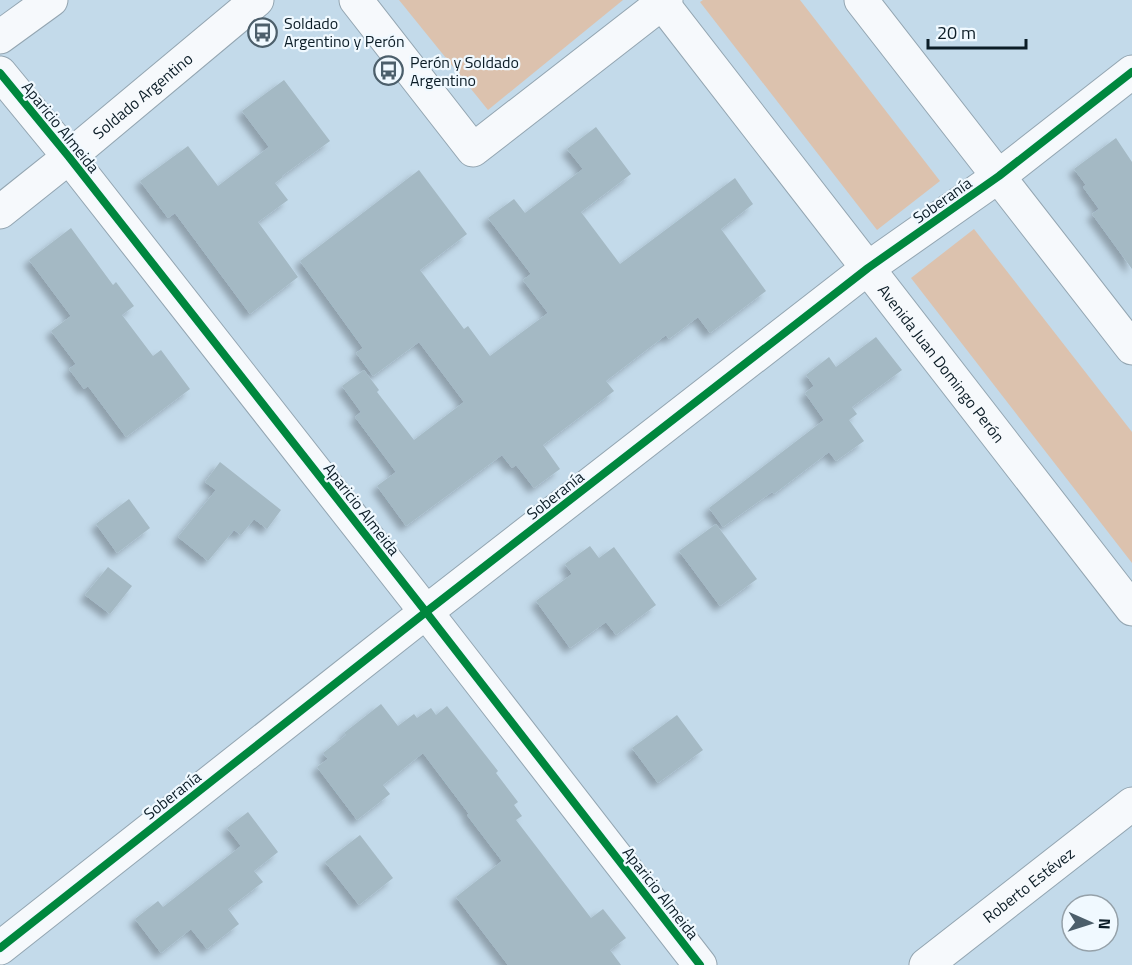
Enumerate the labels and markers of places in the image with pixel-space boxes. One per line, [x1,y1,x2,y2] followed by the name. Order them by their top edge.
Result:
[284,11,405,53] place label: Soldado Argentino y Perón
[247,16,279,48] bus stop icon: Soldado Argentino y Perón
[410,50,519,92] place label: Perón y Soldado Argentino
[373,55,405,87] bus stop icon: Perón y Soldado Argentino

